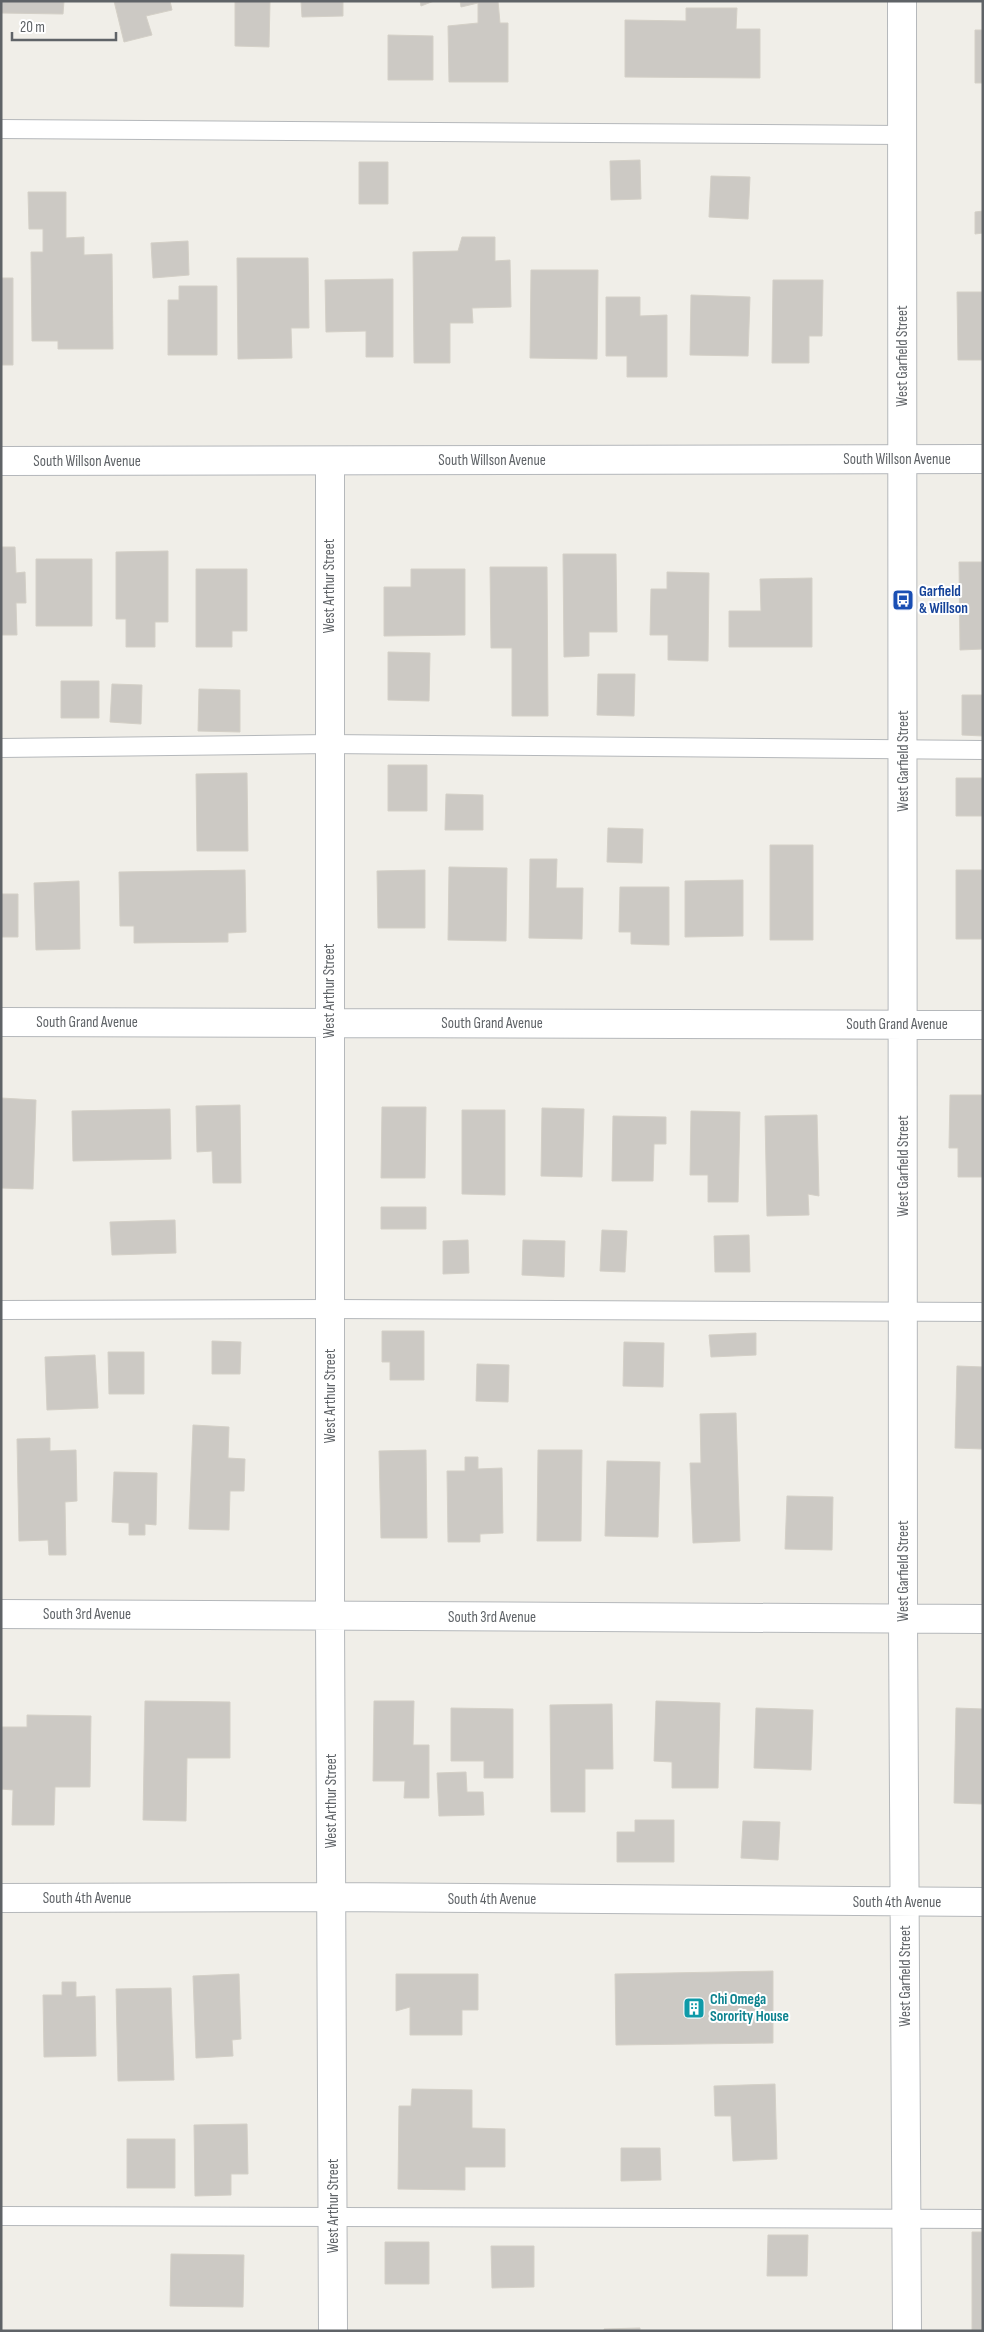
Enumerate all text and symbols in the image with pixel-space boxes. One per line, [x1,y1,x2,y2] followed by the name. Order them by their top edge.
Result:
[12,10,116,42] scale bar
[20,18,45,37] text: 20 m
[893,305,912,407] street label: West Garfield Street
[843,450,951,469] street label: South Willson Avenue
[438,451,546,470] street label: South Willson Avenue
[33,452,141,471] street label: South Willson Avenue
[320,538,339,633] street label: West Arthur Street
[919,582,968,618] place label: Garfield & Willson
[891,588,915,612] bus stop icon: Garfield & Willson
[894,710,913,812] street label: West Garfield Street
[320,943,339,1038] street label: West Arthur Street
[36,1013,138,1032] street label: South Grand Avenue
[441,1014,543,1033] street label: South Grand Avenue
[846,1015,948,1034] street label: South Grand Avenue
[894,1115,913,1217] street label: West Garfield Street
[321,1348,340,1443] street label: West Arthur Street
[894,1520,913,1622] street label: West Garfield Street
[43,1605,131,1624] street label: South 3rd Avenue
[448,1608,536,1627] street label: South 3rd Avenue
[322,1753,341,1848] street label: West Arthur Street
[43,1889,131,1908] street label: South 4th Avenue
[448,1890,536,1909] street label: South 4th Avenue
[853,1893,941,1912] street label: South 4th Avenue
[896,1925,915,2027] street label: West Garfield Street
[710,1990,789,2026] place label: Chi Omega Sorority House
[682,1996,706,2020] building icon: Chi Omega Sorority House
[324,2158,343,2253] street label: West Arthur Street

